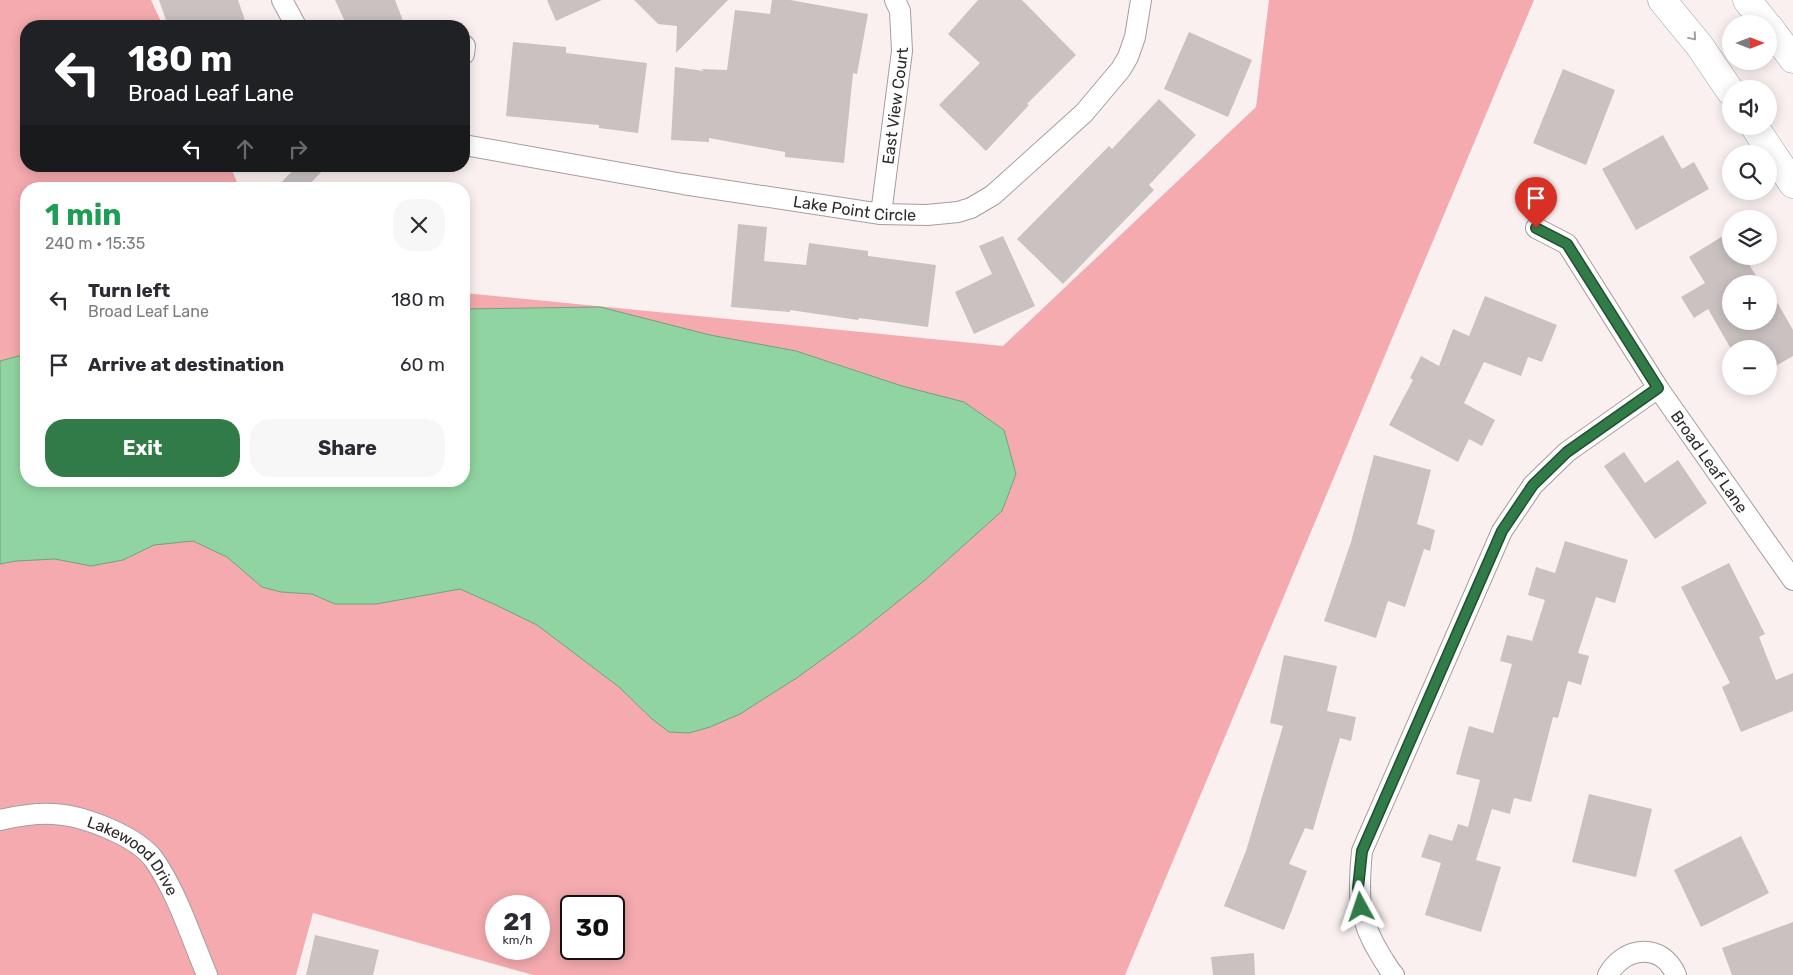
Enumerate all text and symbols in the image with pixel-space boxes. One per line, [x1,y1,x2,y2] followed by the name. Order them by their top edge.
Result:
[1722,15,1778,70] north arrow
[1722,15,1777,395] map controls
[1687,32,1696,41] one-way arrow
[128,38,232,80] text: 180 m
[45,40,110,105] icon: left
[878,47,912,166] street label: East View Court
[128,80,294,107] text: Broad Leaf Lane
[1722,80,1777,135] button: sound
[178,135,206,163] icon: left
[231,135,259,163] icon: ahead
[284,135,312,163] icon: right
[1722,145,1777,200] button: search
[1515,177,1557,228] pin
[1522,184,1550,212] icon: arrive
[792,191,916,224] street label: Lake Point Circle
[45,197,122,233] text: 1 min
[393,199,445,251] button: close
[1722,210,1777,265] button: layers
[45,234,145,253] text: 240 m · 15:35
[1722,275,1777,330] button: +
[88,279,170,302] text: Turn left
[45,286,73,314] icon: left
[391,288,445,311] text: 180 m
[88,302,209,321] text: Broad Leaf Lane
[1722,340,1777,395] button: −
[45,351,73,379] icon: arrive
[88,353,284,376] text: Arrive at destination
[400,353,445,376] text: 60 m
[1667,406,1752,516] street label: Broad Leaf Lane
[45,419,240,477] button: Exit
[250,419,445,477] button: Share
[85,812,182,899] street label: Lakewood Drive
[1334,880,1386,932] position arrow
[560,895,625,960] speed limit sign: 30
[503,907,532,936] text: 21
[503,933,532,947] text: km/h

